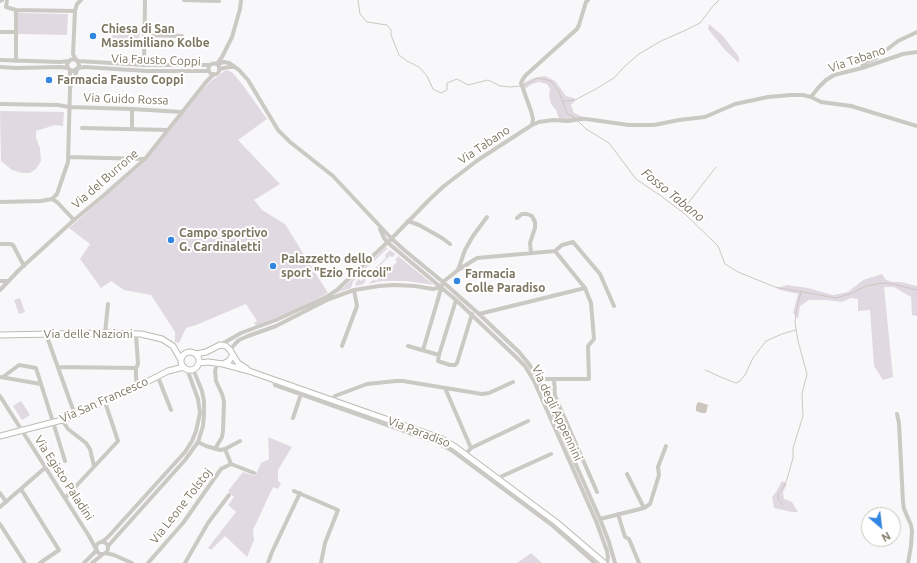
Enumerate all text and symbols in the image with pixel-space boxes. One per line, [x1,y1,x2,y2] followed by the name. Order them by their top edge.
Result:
[101,22,210,50] place label: Chiesa di San Massimiliano Kolbe
[88,31,98,41] marker: Chiesa di San Massimiliano Kolbe
[827,43,887,75] street label: Via Tabano
[111,51,201,69] street label: Via Fausto Coppi
[57,73,183,87] place label: Farmacia Fausto Coppi
[44,75,54,85] marker: Farmacia Fausto Coppi
[83,90,169,108] street label: Via Guido Rossa
[455,122,513,168] street label: Via Tabano
[69,146,141,212] street label: Via del Burrone
[638,165,708,225] water label: Fosso Tabano
[179,226,268,254] place label: Campo sportivo G. Cardinaletti
[166,235,176,245] marker: Campo sportivo G. Cardinaletti
[281,252,391,280] place label: Palazzetto dello sport "Ezio Triccoli"
[268,261,278,271] marker: Palazzetto dello sport "Ezio Triccoli"
[465,267,545,295] place label: Farmacia Colle Paradiso
[452,276,462,286] marker: Farmacia Colle Paradiso
[43,327,133,341] street label: Via delle Nazioni
[528,363,586,463] street label: Via degli Appennini
[57,374,151,426] street label: Via San Francesco
[386,413,452,451] street label: Via Paradiso
[31,433,97,523] street label: Via Egisto Paladini
[147,465,215,547] street label: Via Leone Tolstoj
[861,507,901,547] north arrow
[880,529,893,544] text: N

